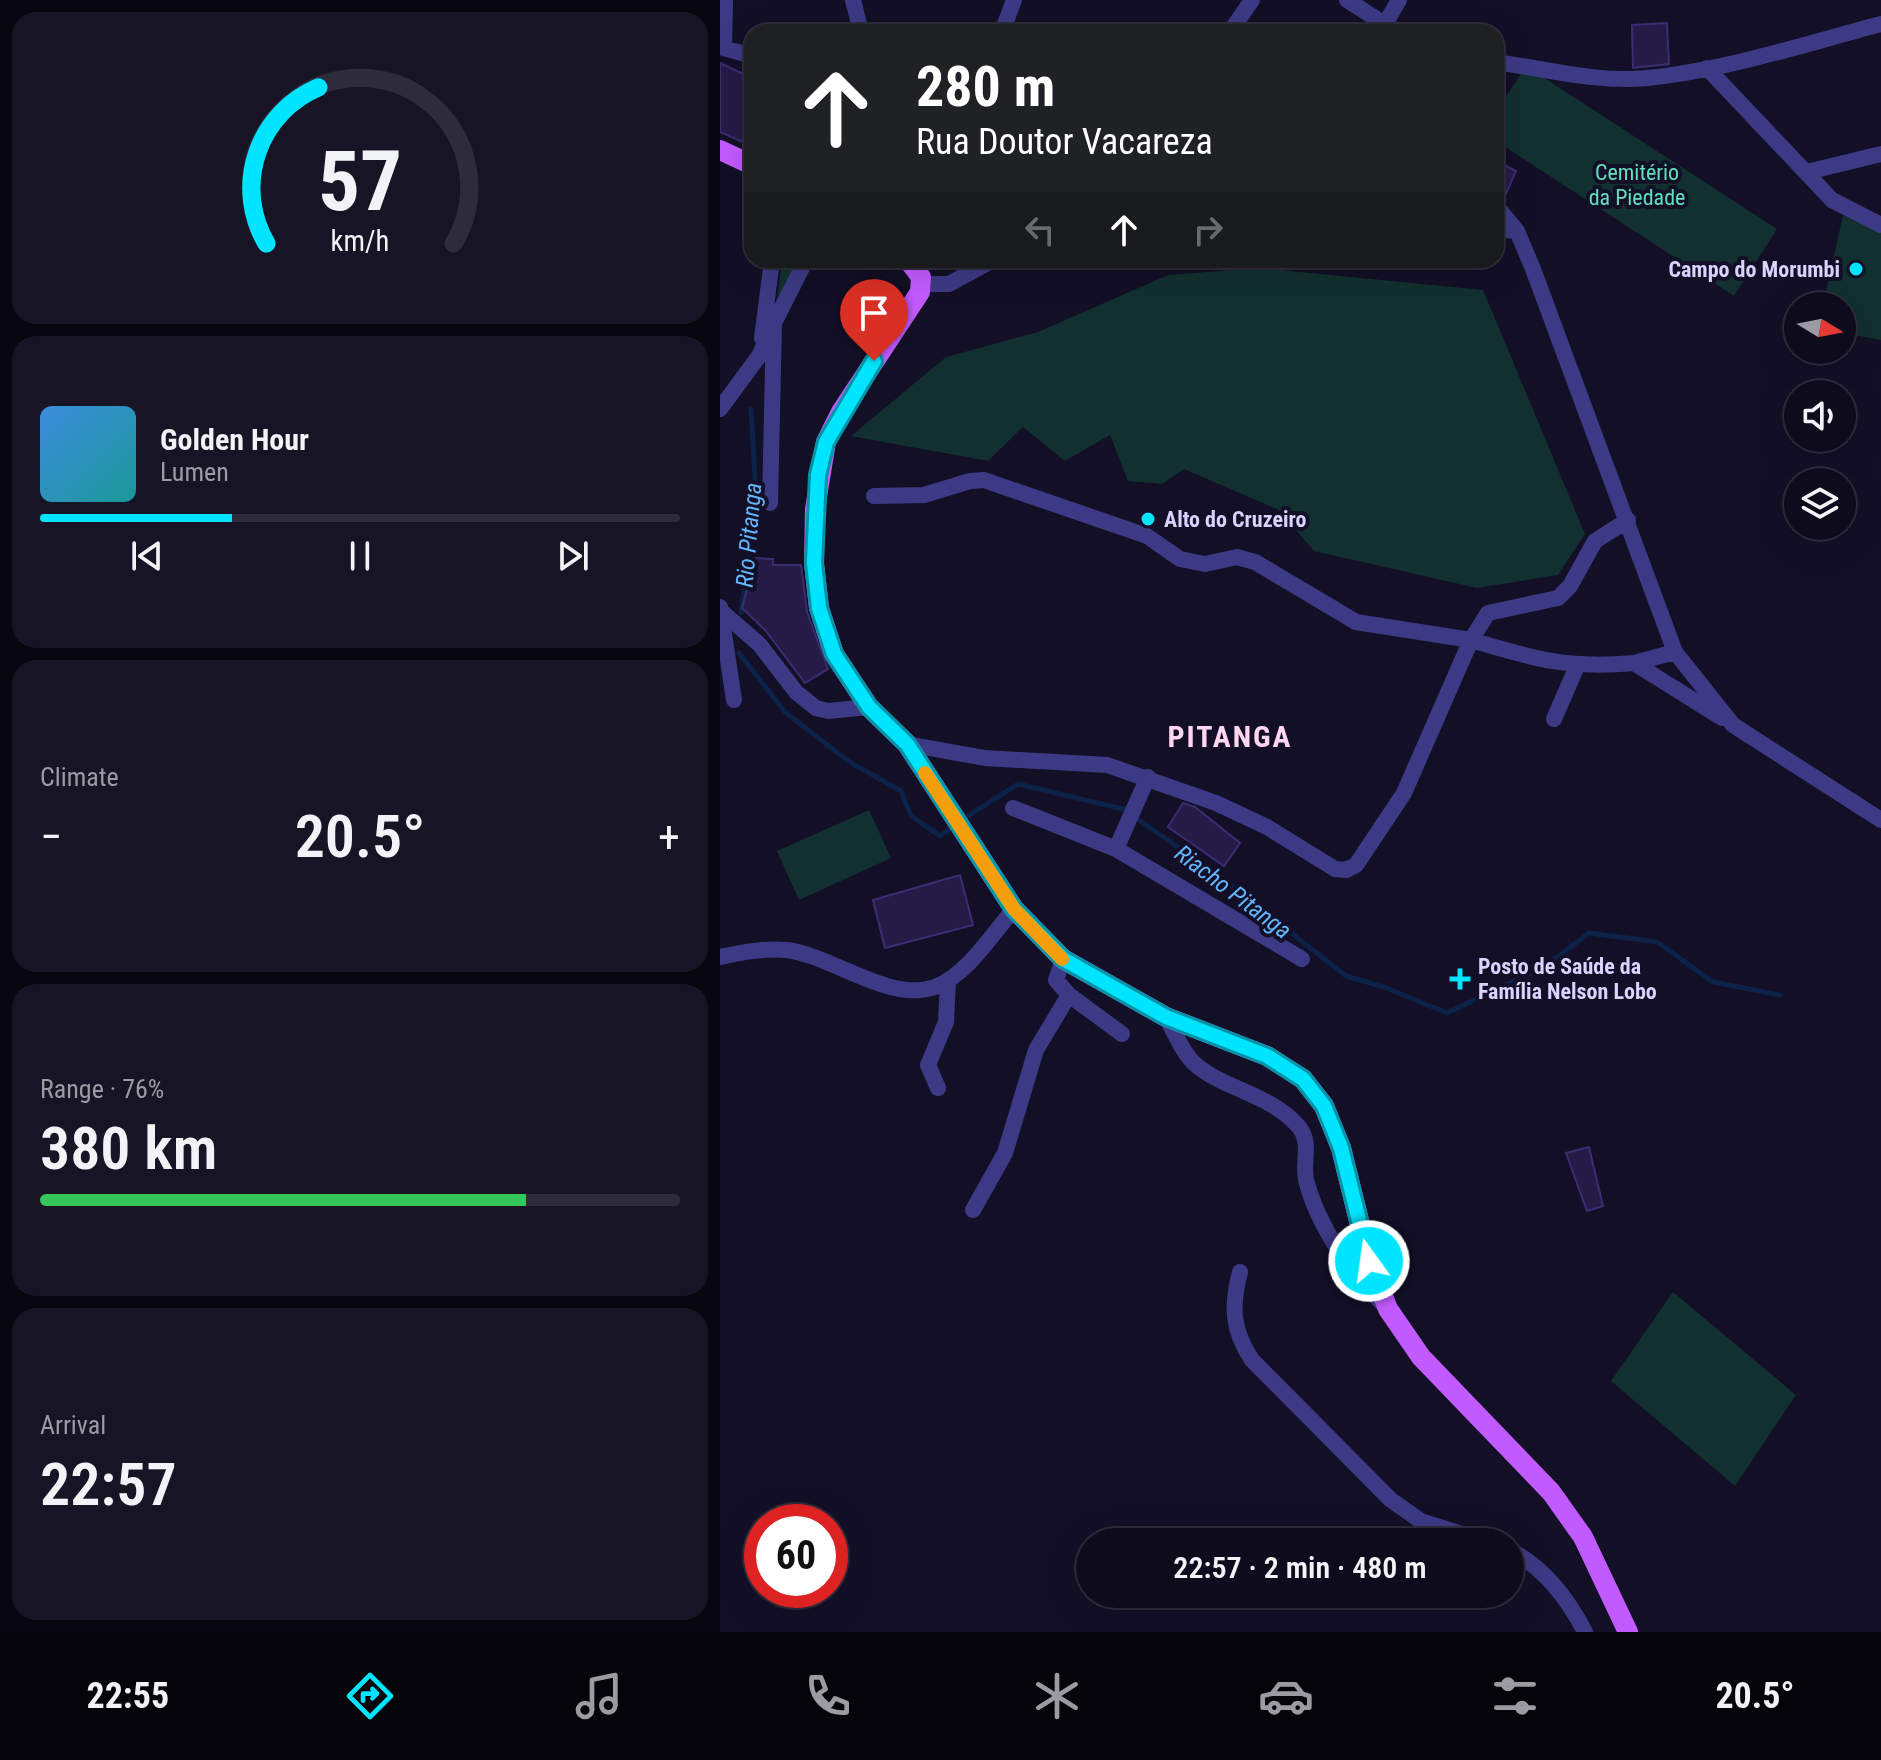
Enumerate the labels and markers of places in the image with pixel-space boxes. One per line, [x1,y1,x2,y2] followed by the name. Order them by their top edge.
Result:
[1668,257,1840,282] place label: Campo do Morumbi
[1847,260,1865,278] marker: Campo do Morumbi
[840,279,908,361] pin
[1164,507,1306,532] place label: Alto do Cruzeiro
[1139,510,1157,528] marker: Alto do Cruzeiro
[1478,954,1657,1004] place label: Posto de Saúde da Família Nelson Lobo
[1449,968,1471,990] marker: Posto de Saúde da Família Nelson Lobo

